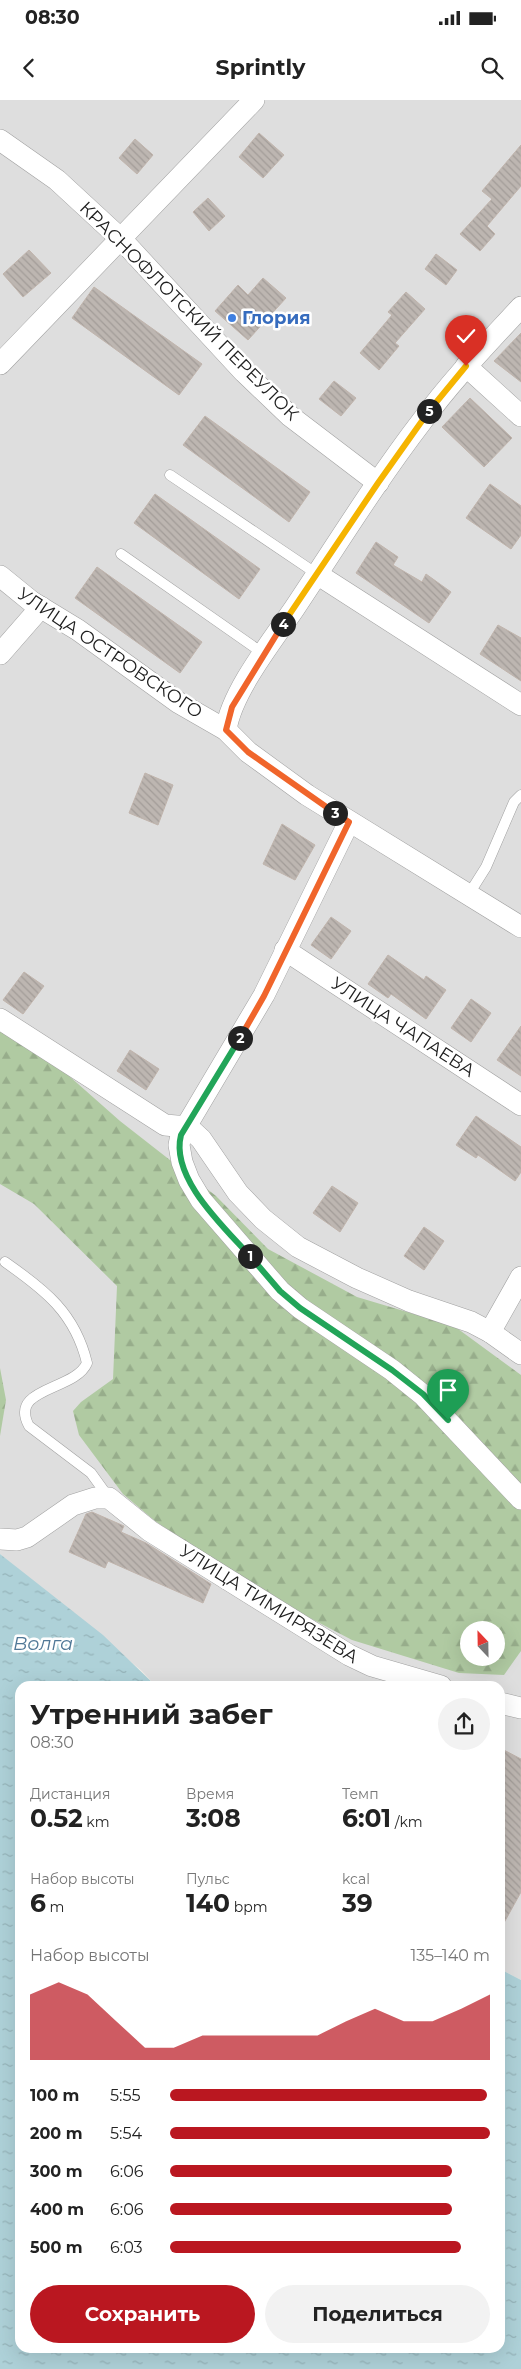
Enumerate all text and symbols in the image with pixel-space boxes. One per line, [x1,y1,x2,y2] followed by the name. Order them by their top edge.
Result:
[25,6,80,29] text: 08:30
[15,54,43,82] icon: back
[216,54,305,81] text: Sprintly
[478,54,506,82] icon: search
[75,197,303,425] street label: КРАСНОФЛОТСКИЙ ПЕРЕУЛОК
[242,307,310,329] place label: Глория
[226,312,238,324] marker: Глория
[445,315,487,366] pin
[452,322,480,350] icon: check
[416,398,442,424] pin: 5
[425,402,434,420] text: 5
[13,583,207,723] street label: УЛИЦА ОСТРОВСКОГО
[270,612,296,636] pin: 4
[279,615,288,633] text: 4
[322,800,348,826] pin: 3
[331,804,340,822] text: 3
[327,972,480,1082] street label: УЛИЦА ЧАПАЕВА
[228,1026,252,1050] pin: 2
[236,1029,245,1047] text: 2
[238,1244,262,1268] pin: 1
[248,1247,253,1265] text: 1
[427,1369,469,1420] pin
[434,1376,462,1404] icon: arrive
[176,1540,363,1668] street label: УЛИЦА ТИМИРЯЗЕВА
[460,1621,505,1666] north arrow
[460,1621,505,1666] map controls
[13,1632,73,1655] water label: Волга
[30,1697,273,1731] text: Утренний забег
[438,1698,490,1750] button: share
[30,1733,74,1752] text: 08:30
[30,1785,110,1803] text: Дистанция
[186,1785,234,1803] text: Время
[342,1785,379,1803] text: Темп
[30,1803,83,1833] text: 0.52
[186,1803,241,1833] text: 3:08
[342,1803,391,1833] text: 6:01
[83,1813,110,1831] text: km
[391,1813,423,1831] text: /km
[30,1870,135,1888] text: Набор высоты
[186,1870,230,1888] text: Пульс
[342,1870,370,1888] text: kcal
[30,1888,46,1918] text: 6
[186,1888,230,1918] text: 140
[342,1888,373,1918] text: 39
[46,1898,64,1916] text: m
[230,1898,268,1916] text: bpm
[30,1946,150,1965] text: Набор высоты
[410,1946,490,1965] text: 135–140 m
[30,2086,79,2105] text: 100 m
[110,2086,140,2105] text: 5:55
[30,2124,82,2143] text: 200 m
[110,2124,142,2143] text: 5:54
[30,2162,83,2181] text: 300 m
[110,2162,143,2181] text: 6:06
[30,2200,84,2219] text: 400 m
[110,2200,143,2219] text: 6:06
[30,2238,83,2257] text: 500 m
[110,2238,143,2257] text: 6:03
[30,2285,255,2343] button: Сохранить
[265,2285,490,2343] button: Поделиться

